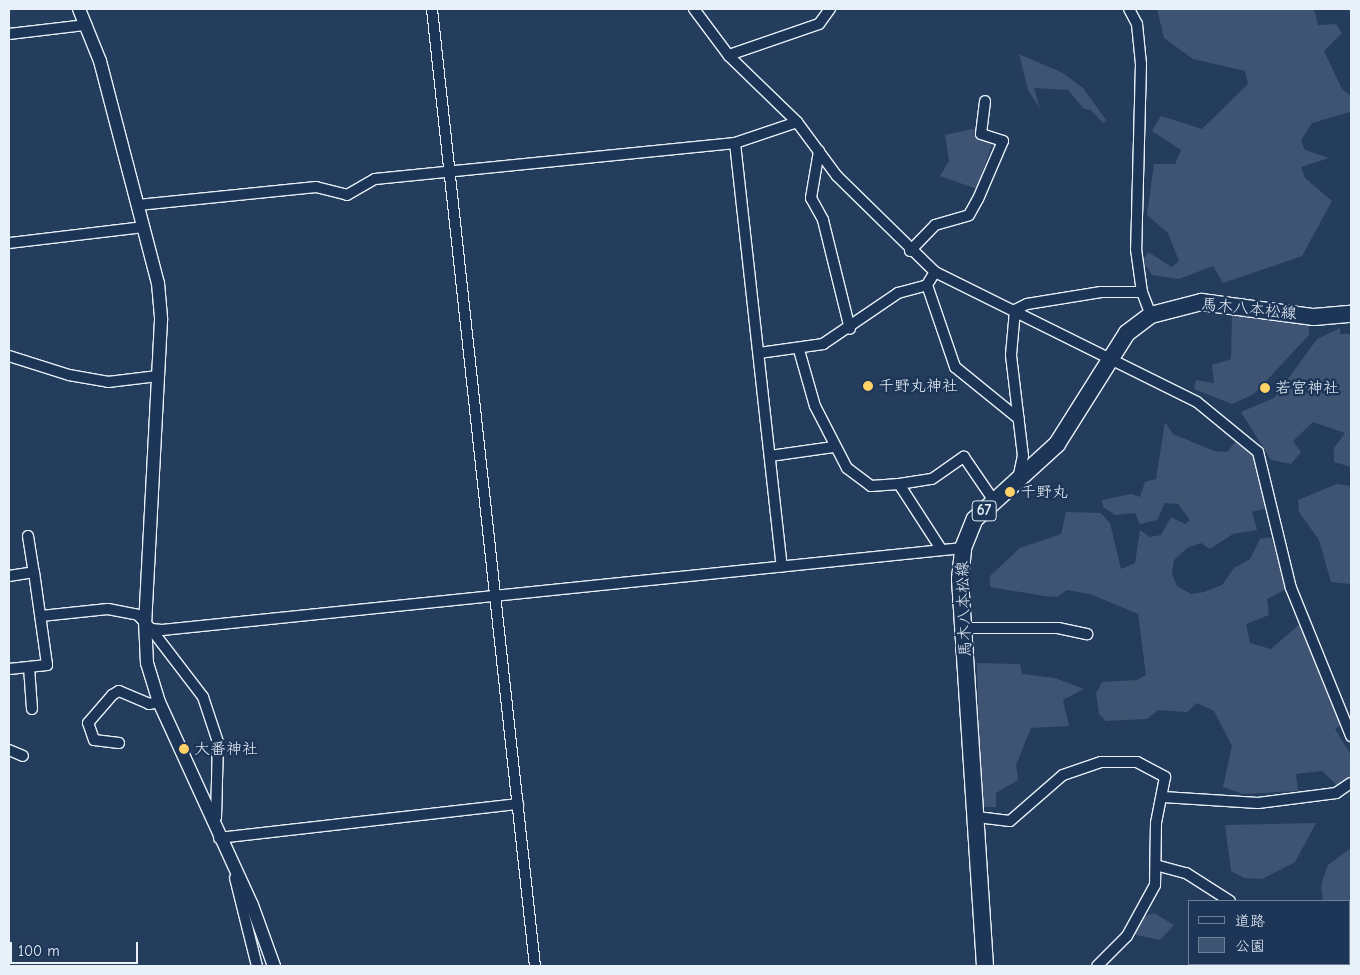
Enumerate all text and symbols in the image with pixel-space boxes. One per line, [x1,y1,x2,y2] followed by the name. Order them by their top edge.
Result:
[1200,294,1298,324] street label: 馬木八本松線
[878,376,958,396] place label: 千野丸神社
[1275,378,1339,398] place label: 若宮神社
[862,380,874,392] marker: 千野丸神社
[1259,382,1271,394] marker: 若宮神社
[1020,482,1068,502] place label: 千野丸
[1004,486,1016,498] marker: 千野丸
[972,498,996,524] road number: 67
[953,561,975,657] street label: 馬木八本松線
[194,739,258,759] place label: 大番神社
[178,743,190,755] marker: 大番神社
[1188,900,1350,965] legend
[1235,912,1265,930] text: 道路
[12,932,140,964] scale bar
[1235,937,1265,955] text: 公園
[18,942,60,960] text: 100 m

